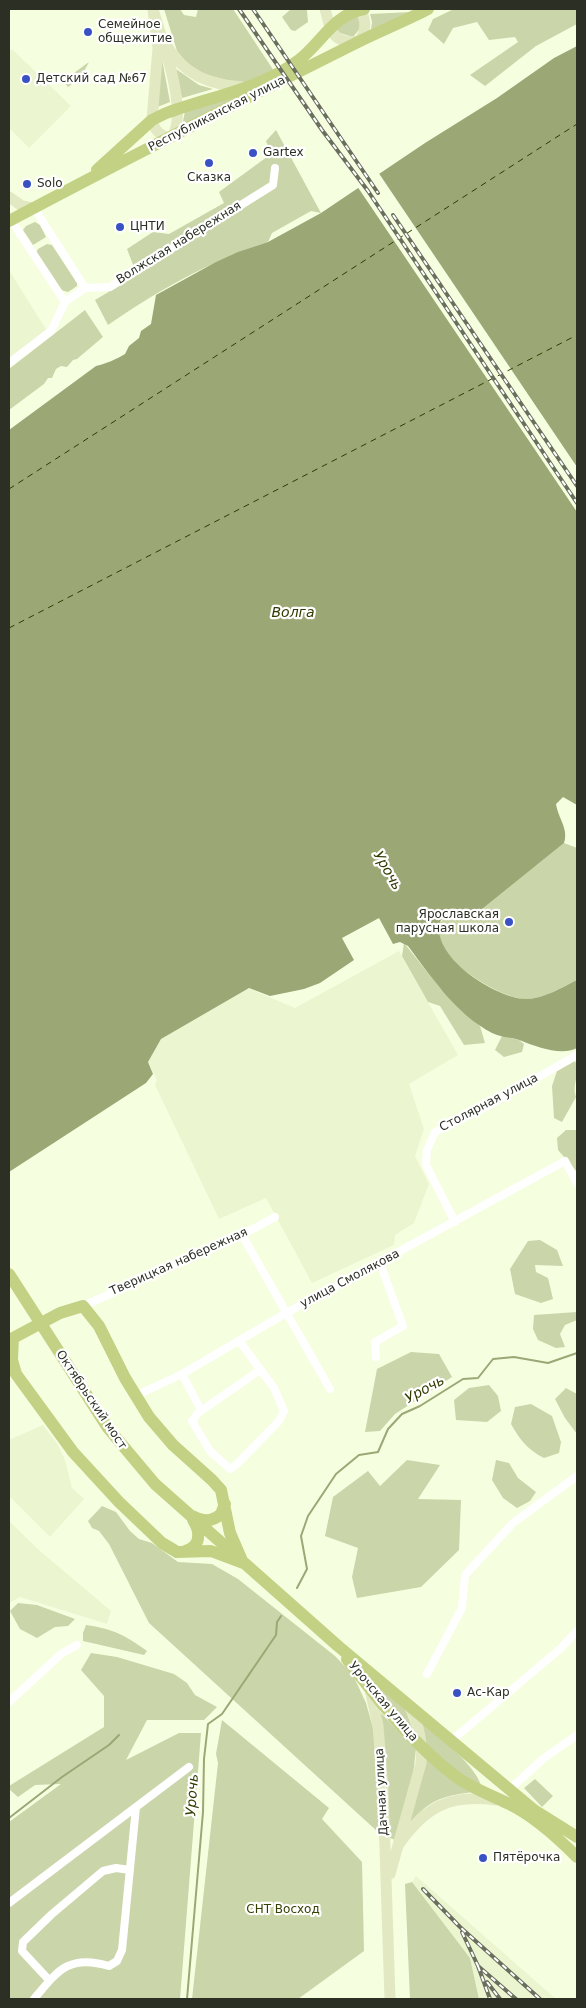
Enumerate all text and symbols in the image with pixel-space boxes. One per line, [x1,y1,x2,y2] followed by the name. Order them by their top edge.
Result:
[98,18,172,46] place label: Семейное общежитие
[82,26,94,38] marker: Семейное общежитие
[36,72,147,86] place label: Детский сад №67
[20,73,32,85] marker: Детский сад №67
[146,73,288,155] street label: Республиканская улица
[263,146,304,160] place label: Gartex
[247,147,259,159] marker: Gartex
[203,157,215,169] marker: Сказка
[187,171,231,185] place label: Сказка
[37,177,63,191] place label: Solo
[21,178,33,190] marker: Solo
[114,199,244,287] street label: Волжская набережная
[130,220,165,234] place label: ЦНТИ
[114,221,126,233] marker: ЦНТИ
[271,605,315,621] water label: Волга
[369,848,405,894] water label: Урочь
[396,908,499,936] place label: Ярославская парусная школа
[503,916,515,928] marker: Ярославская парусная школа
[437,1071,541,1135] street label: Столярная улица
[108,1225,250,1299] street label: Тверицкая набережная
[298,1247,402,1311] street label: улица Смолякова
[53,1348,129,1452] street label: Октябрьский мост
[402,1372,448,1408] water label: Урочь
[345,1659,421,1745] street label: Урочская улица
[467,1686,510,1700] place label: Ас-Кар
[451,1687,463,1699] marker: Ас-Кар
[373,1748,391,1836] street label: Дачная улица
[183,1773,203,1817] water label: Урочь
[493,1851,560,1865] place label: Пятёрочка
[477,1852,489,1864] marker: Пятёрочка
[246,1903,320,1917] park label: СНТ Восход

